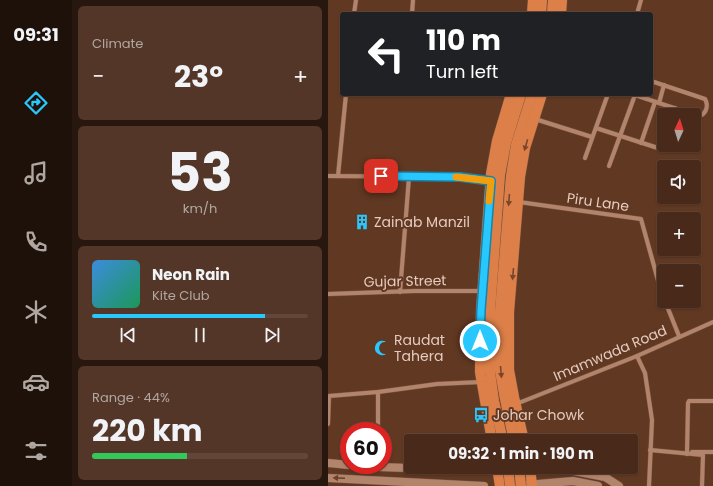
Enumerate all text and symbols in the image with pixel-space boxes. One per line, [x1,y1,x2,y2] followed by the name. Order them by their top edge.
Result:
[426,21,501,60] text: 110 m
[13,22,59,47] text: 09:31
[360,28,412,80] icon: left
[92,34,143,53] text: Climate
[174,55,223,98] text: 23°
[426,59,498,84] text: Turn left
[92,61,104,92] text: −
[293,61,308,92] text: +
[22,89,50,117] icon: directions
[657,108,701,152] north arrow
[657,108,701,308] map controls
[167,136,233,209] text: 53
[523,139,529,151] one-way arrow
[22,159,50,187] icon: music
[364,159,398,193] pin
[657,160,701,204] button: sound
[370,165,392,187] icon: arrive
[566,188,631,216] street label: Piru Lane
[505,194,512,206] one-way arrow
[183,199,217,218] text: km/h
[374,212,470,232] place label: Zainab Manzil
[657,212,701,256] button: +
[353,213,371,231] building icon: Zainab Manzil
[22,228,50,256] icon: phone
[152,264,230,285] text: Neon Rain
[657,264,701,308] button: −
[509,268,516,280] one-way arrow
[363,270,447,292] street label: Gujar Street
[152,286,210,305] text: Kite Club
[22,298,50,326] icon: climate
[459,320,501,362] position arrow
[550,320,670,386] street label: Imamwada Road
[117,324,139,346] icon: previous
[189,324,211,346] icon: pause
[261,324,283,346] icon: next
[394,330,445,366] place label: Raudat Tahera
[373,339,391,357] mosque icon: Raudat Tahera
[497,366,504,378] one-way arrow
[22,368,50,396] icon: car
[92,388,170,407] text: Range · 44%
[493,405,585,425] place label: Johar Chowk
[472,406,490,424] bus stop icon: Johar Chowk
[92,409,203,452] text: 220 km
[340,422,392,474] speed limit sign: 60
[22,437,50,465] icon: filters
[448,443,594,464] text: 09:32 · 1 min · 190 m
[333,475,345,482] one-way arrow

